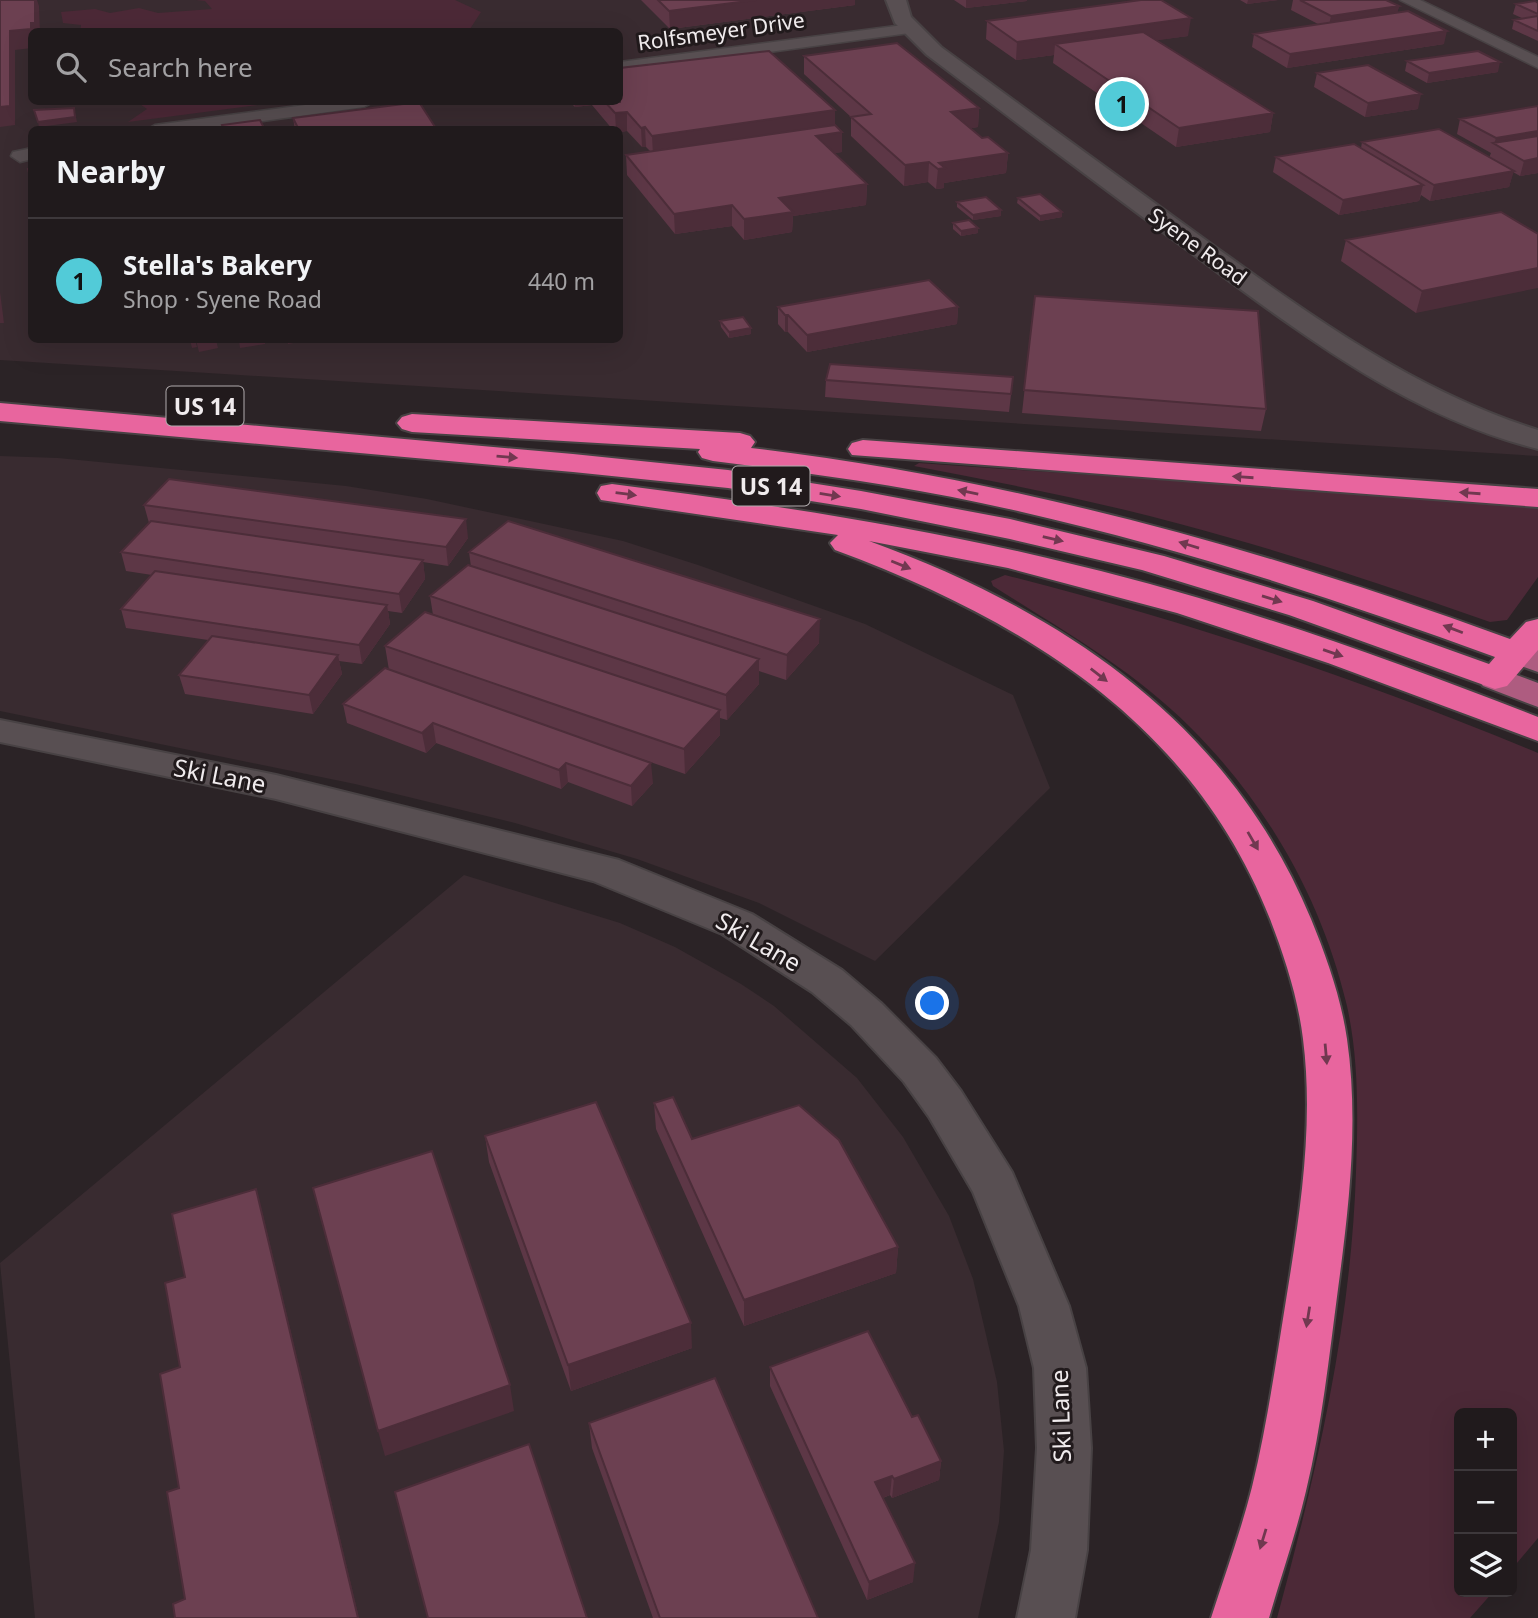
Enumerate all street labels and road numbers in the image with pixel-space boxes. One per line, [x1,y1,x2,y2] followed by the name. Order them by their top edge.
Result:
[636,5,806,57] street label: Rolfsmeyer Drive
[1143,201,1253,291] street label: Syene Road
[166,386,244,426] road number: US 14
[732,466,810,506] road number: US 14
[171,750,269,800] street label: Ski Lane
[711,903,807,979] street label: Ski Lane
[1042,1369,1078,1463] street label: Ski Lane

